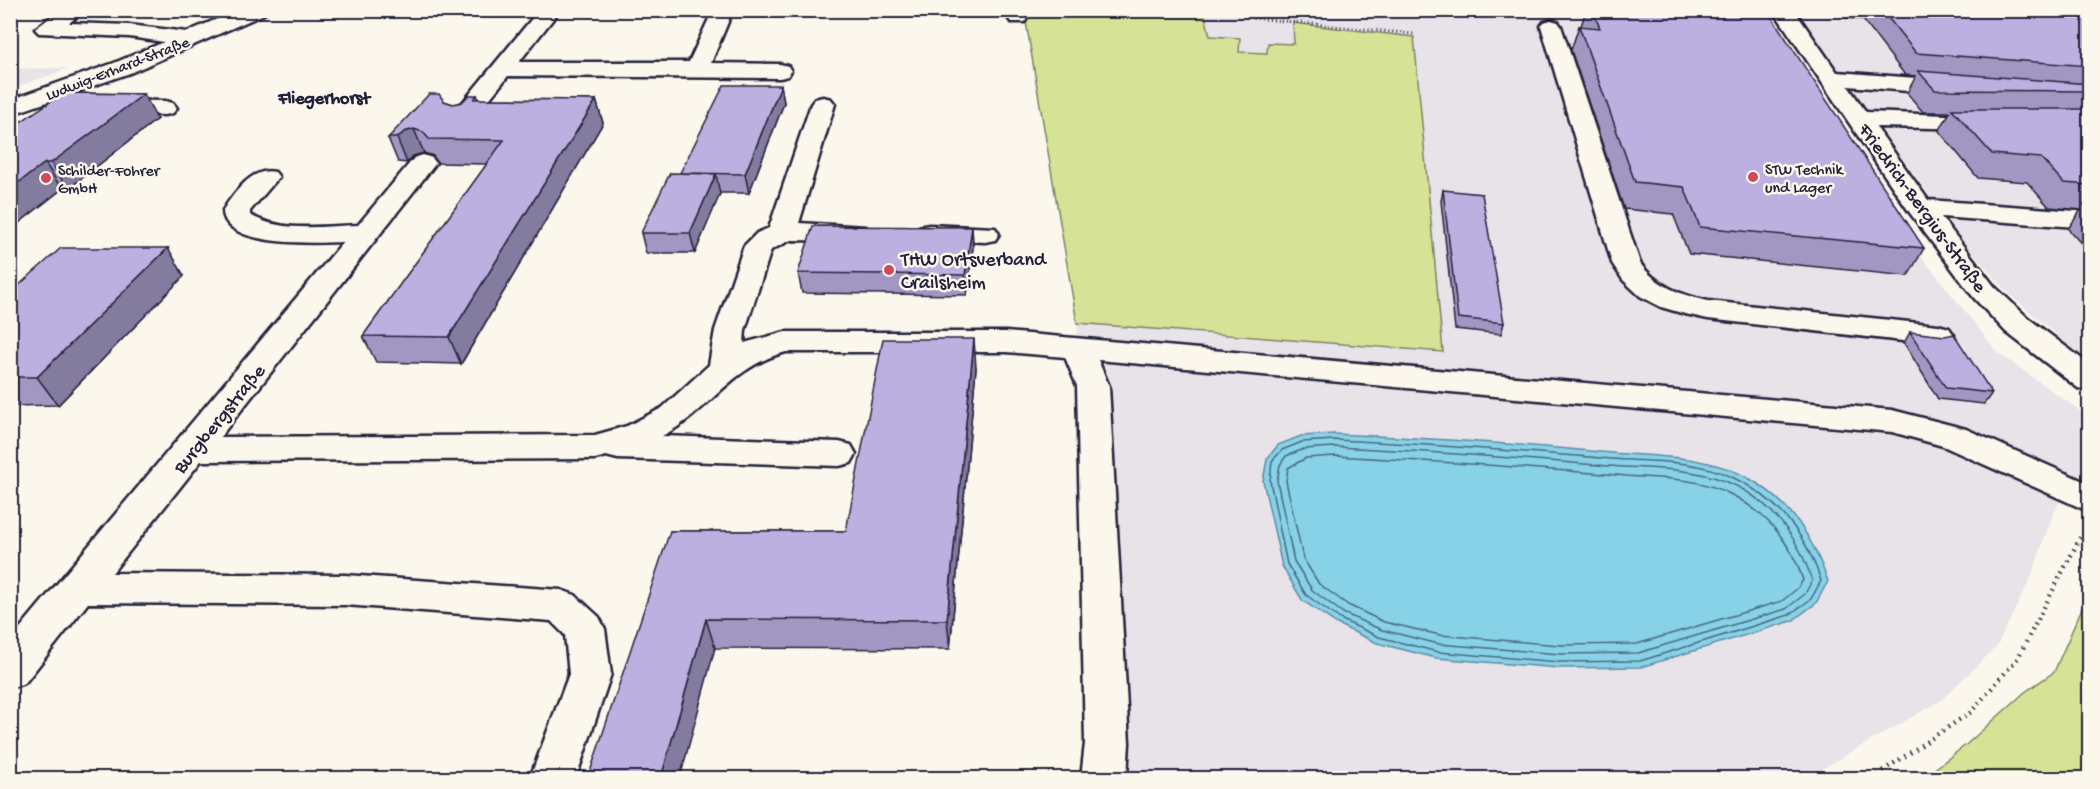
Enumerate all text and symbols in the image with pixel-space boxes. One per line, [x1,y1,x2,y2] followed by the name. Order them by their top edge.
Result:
[44,34,193,106] street label: Ludwig-Erhard-Straße
[277,89,371,110] district label: Fliegerhorst
[1851,119,1991,299] street label: Friedrich-Bergius-Straße
[1765,162,1844,199] place label: STW Technik und Lager
[58,163,161,200] place label: Schilder-Fohrer GmbH
[1746,170,1760,184] marker: STW Technik und Lager
[39,171,53,185] marker: Schilder-Fohrer GmbH
[900,250,1048,296] place label: THW Ortsverband Crailsheim
[882,263,896,277] marker: THW Ortsverband Crailsheim
[169,361,272,480] street label: Burgbergstraße

